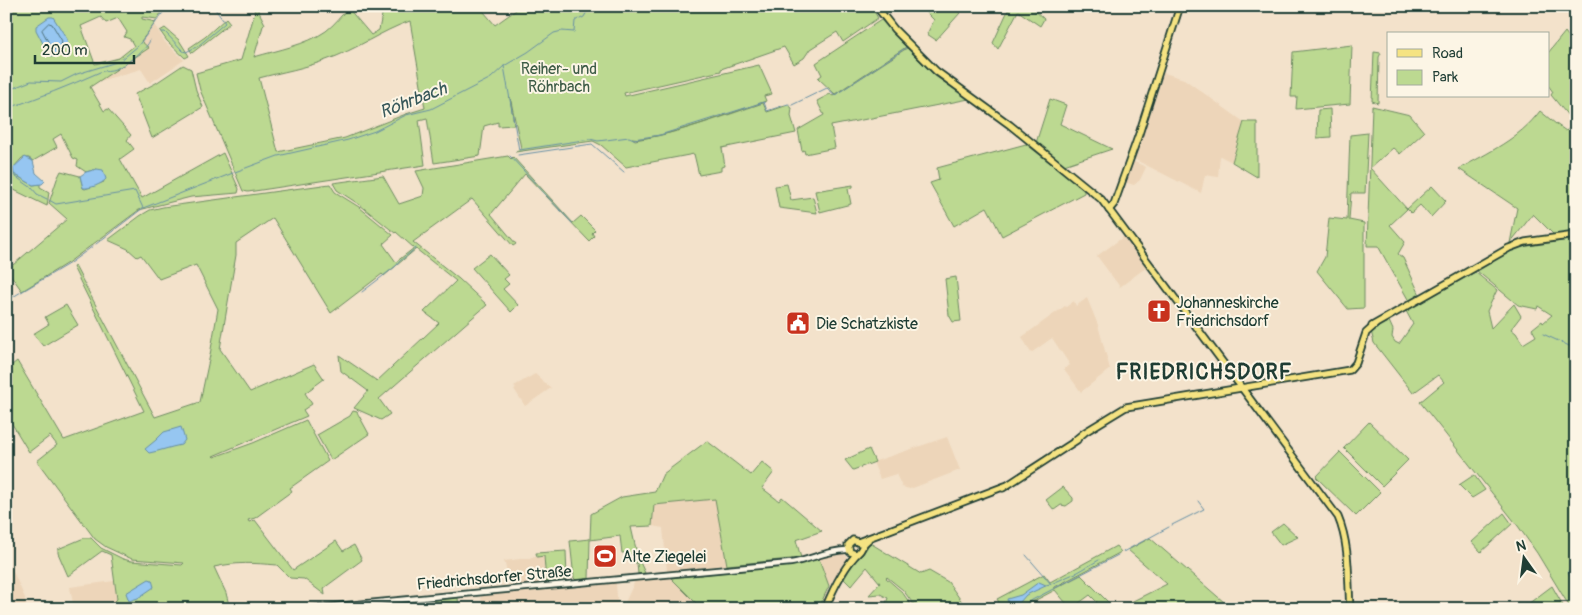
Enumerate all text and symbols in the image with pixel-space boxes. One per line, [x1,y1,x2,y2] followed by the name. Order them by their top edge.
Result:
[35,32,134,64] scale bar
[1387,32,1550,98] legend
[42,41,87,60] text: 200 m
[1432,44,1463,63] text: Road
[521,59,597,97] park label: Reiher- und Röhrbach
[1432,68,1459,87] text: Park
[376,77,451,124] water label: Röhrbach
[1176,293,1279,331] place label: Johanneskirche Friedrichsdorf
[1146,298,1172,324] church icon: Johanneskirche Friedrichsdorf
[785,310,811,336] public building icon: Die Schatzkiste
[816,314,918,334] place label: Die Schatzkiste
[1116,359,1292,386] district label: FRIEDRICHSDORF
[1500,532,1550,582] north arrow
[1514,536,1528,555] text: N
[592,543,618,569] sports icon: Alte Ziegelei
[622,547,706,567] place label: Alte Ziegelei
[416,561,572,595] street label: Friedrichsdorfer Straße

